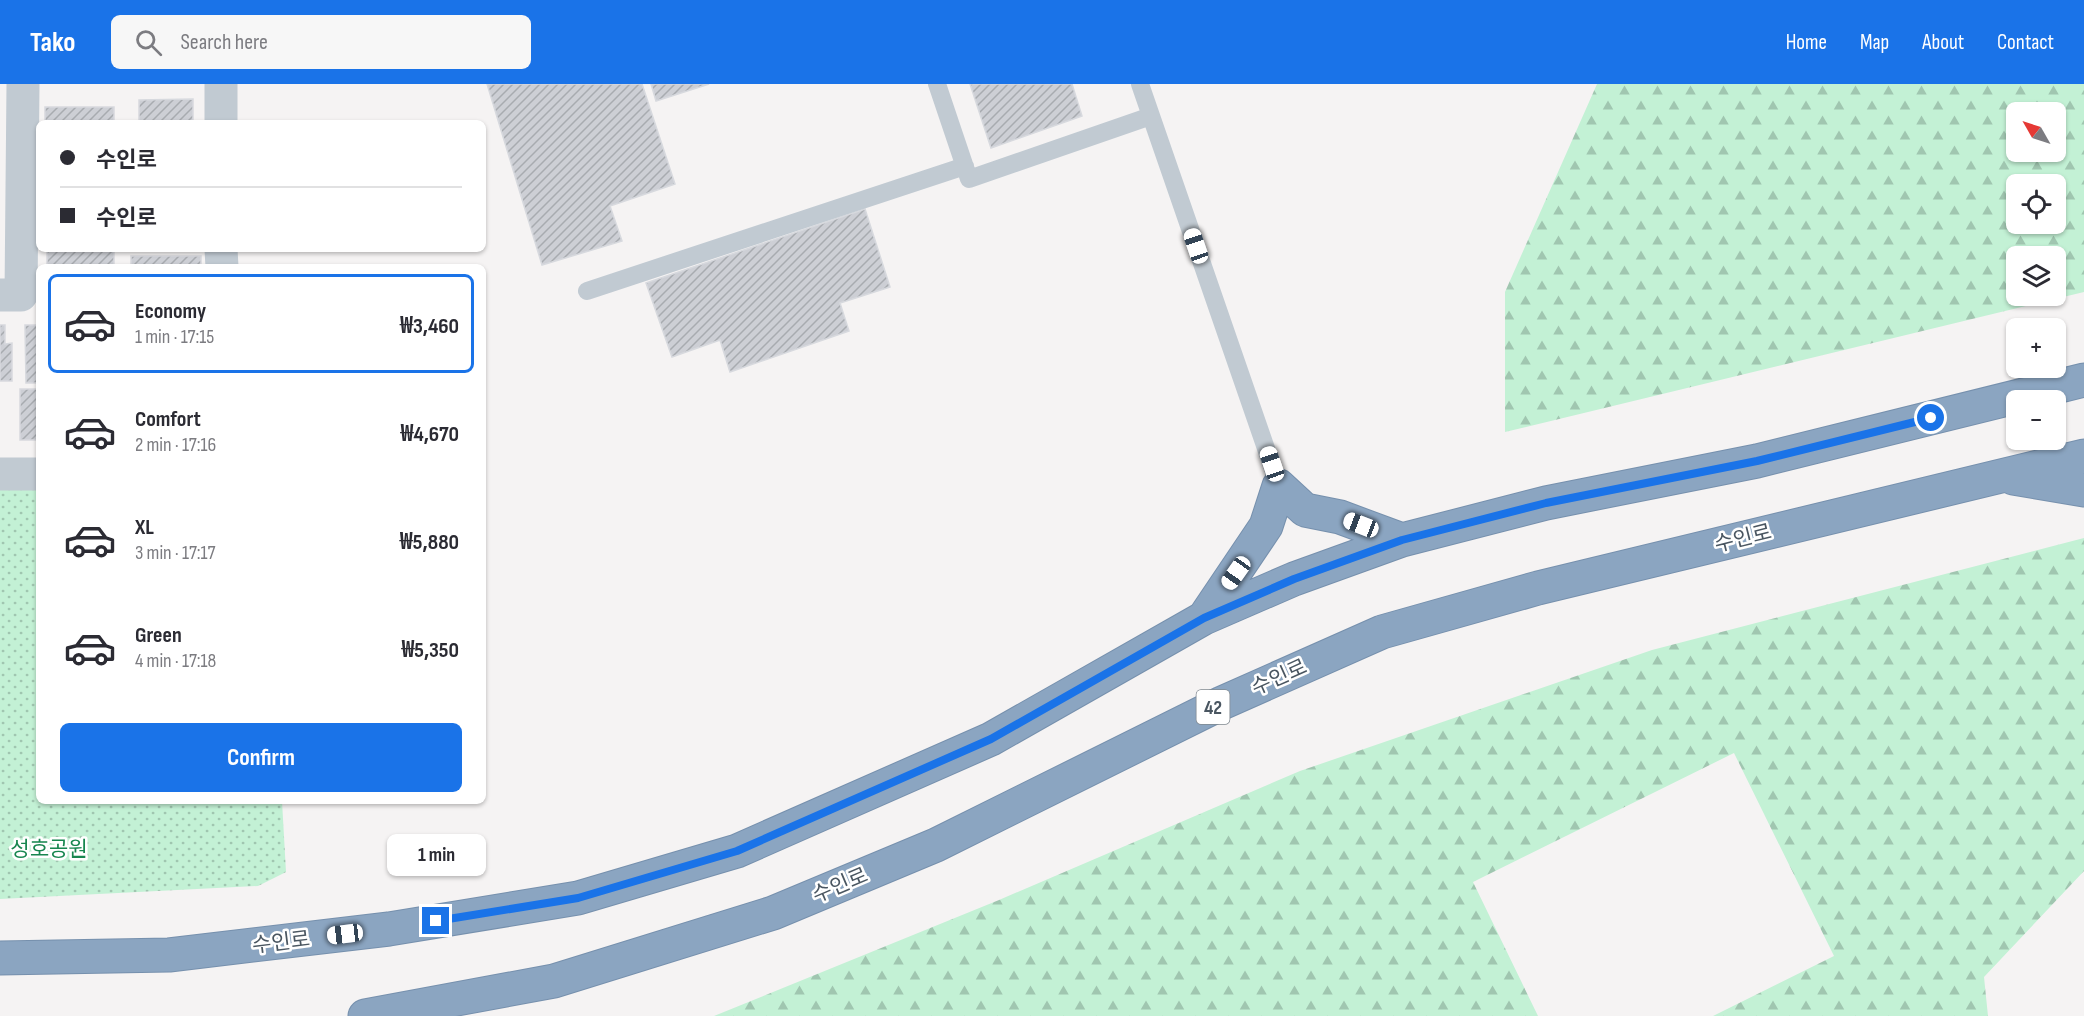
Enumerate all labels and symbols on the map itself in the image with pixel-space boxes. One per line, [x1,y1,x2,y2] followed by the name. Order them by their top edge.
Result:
[2006,102,2066,162] north arrow
[1182,226,1210,266] car
[1917,404,1944,431] route start
[1258,444,1286,484] car
[1341,510,1381,540] car
[1712,519,1774,558] street label: 수인로
[1218,553,1254,593] car
[1248,654,1311,701] street label: 수인로
[1196,690,1230,724] road number: 42
[386,834,486,876] callout: 1 min
[10,837,88,862] park label: 성호공원
[809,863,872,908] street label: 수인로
[422,907,449,934] route end
[326,923,364,945] car
[251,927,311,958] street label: 수인로

